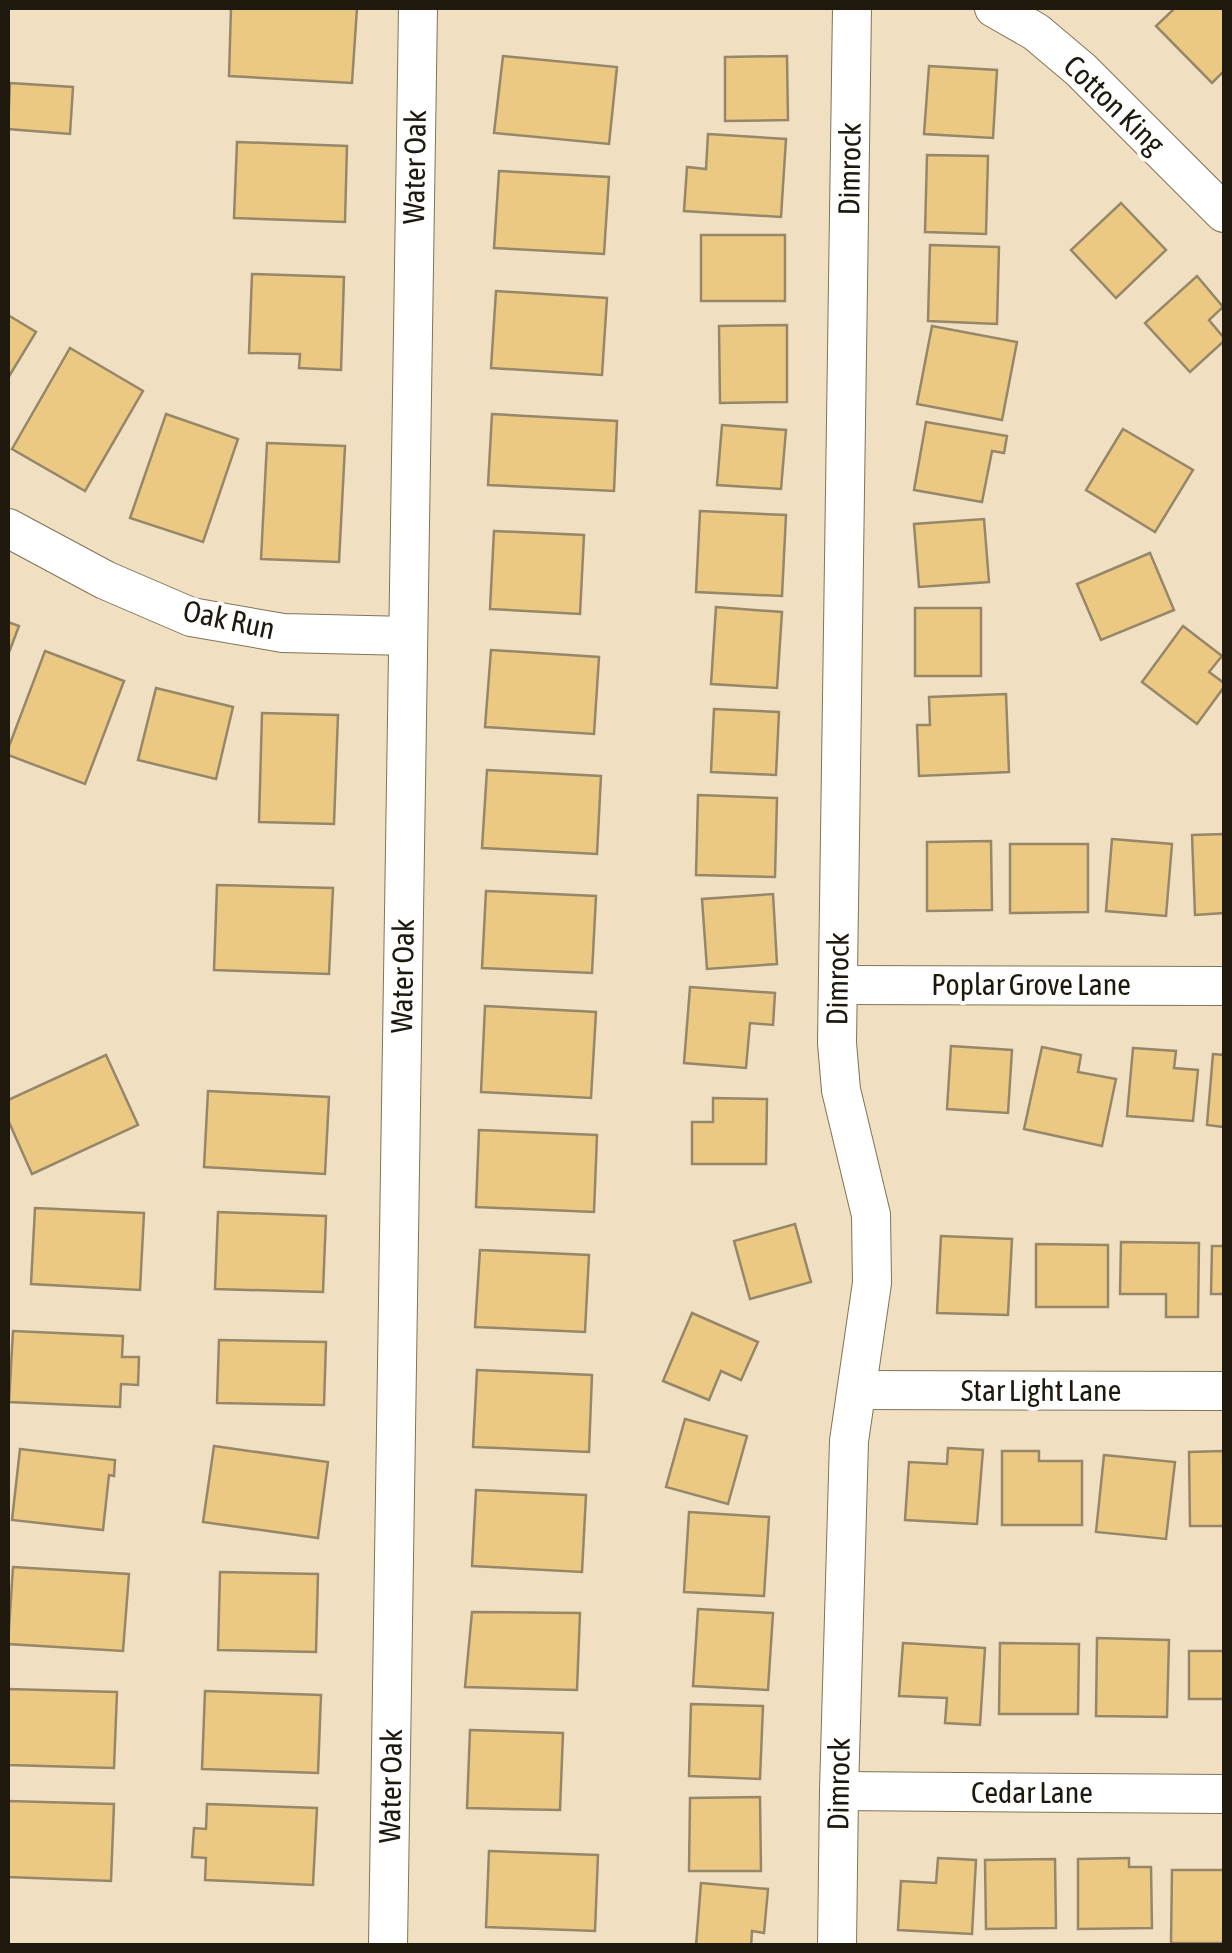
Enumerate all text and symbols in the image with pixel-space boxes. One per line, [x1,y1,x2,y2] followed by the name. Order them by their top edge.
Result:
[1057,48,1172,160] street label: Cotton King
[396,109,432,224] street label: Water Oak
[831,122,867,216] street label: Dimrock
[180,593,278,645] street label: Oak Run
[384,918,420,1033] street label: Water Oak
[819,932,855,1026] street label: Dimrock
[931,967,1131,1001] street label: Poplar Grove Lane
[961,1373,1121,1407] street label: Star Light Lane
[372,1728,408,1843] street label: Water Oak
[820,1737,856,1831] street label: Dimrock
[971,1775,1093,1809] street label: Cedar Lane

